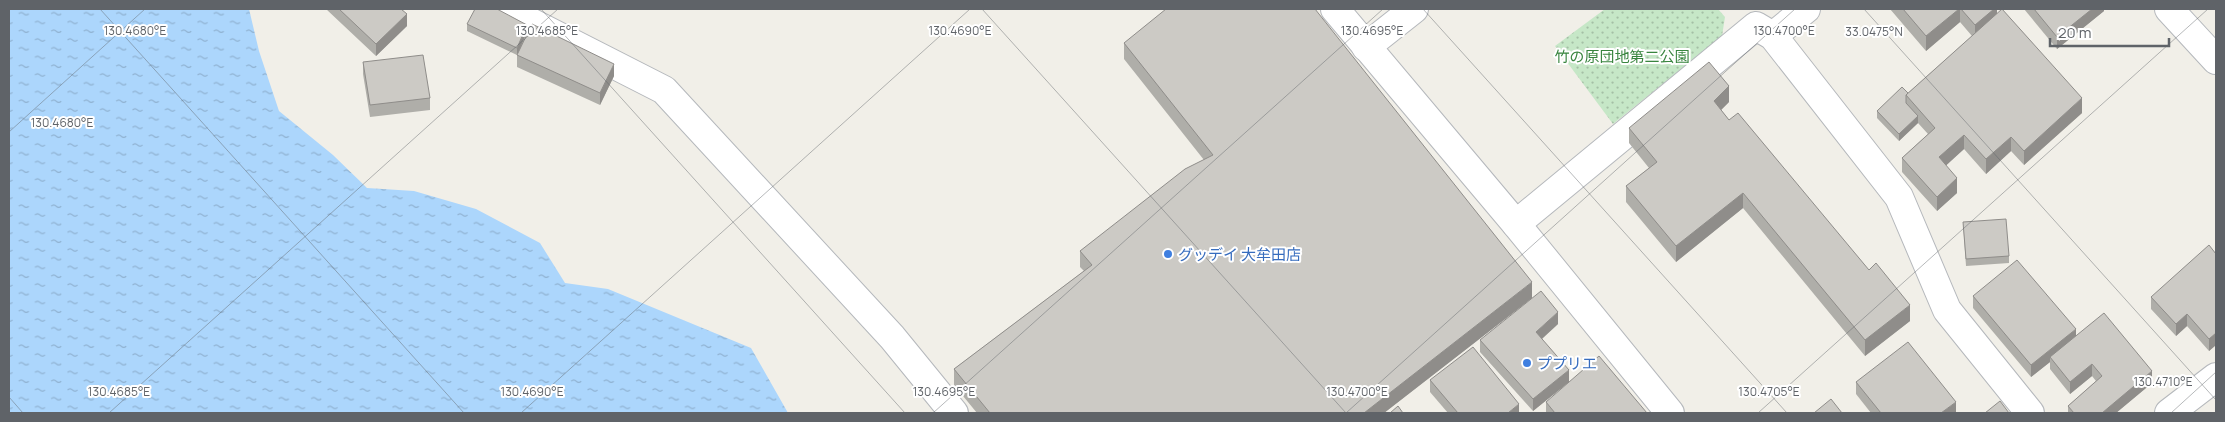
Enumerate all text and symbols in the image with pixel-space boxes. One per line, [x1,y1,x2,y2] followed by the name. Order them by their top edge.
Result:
[2050,15,2169,47] scale bar
[104,22,167,39] text: 130.4680°E
[516,22,578,39] text: 130.4685°E
[928,22,992,39] text: 130.4690°E
[1341,22,1404,39] text: 130.4695°E
[1753,22,1815,39] text: 130.4700°E
[2058,22,2091,43] text: 20 m
[1845,23,1903,40] text: 33.0475°N
[1554,46,1690,67] park label: 竹の原団地第二公園
[31,114,94,131] text: 130.4680°E
[1178,244,1301,265] place label: グッデイ 大牟田店
[1162,248,1174,260] marker: グッデイ 大牟田店
[1537,353,1597,374] place label: ププリエ
[1521,357,1533,369] marker: ププリエ
[2133,373,2193,390] text: 130.4710°E
[88,383,150,400] text: 130.4685°E
[500,383,564,400] text: 130.4690°E
[913,383,976,400] text: 130.4695°E
[1326,383,1388,400] text: 130.4700°E
[1738,383,1800,400] text: 130.4705°E

